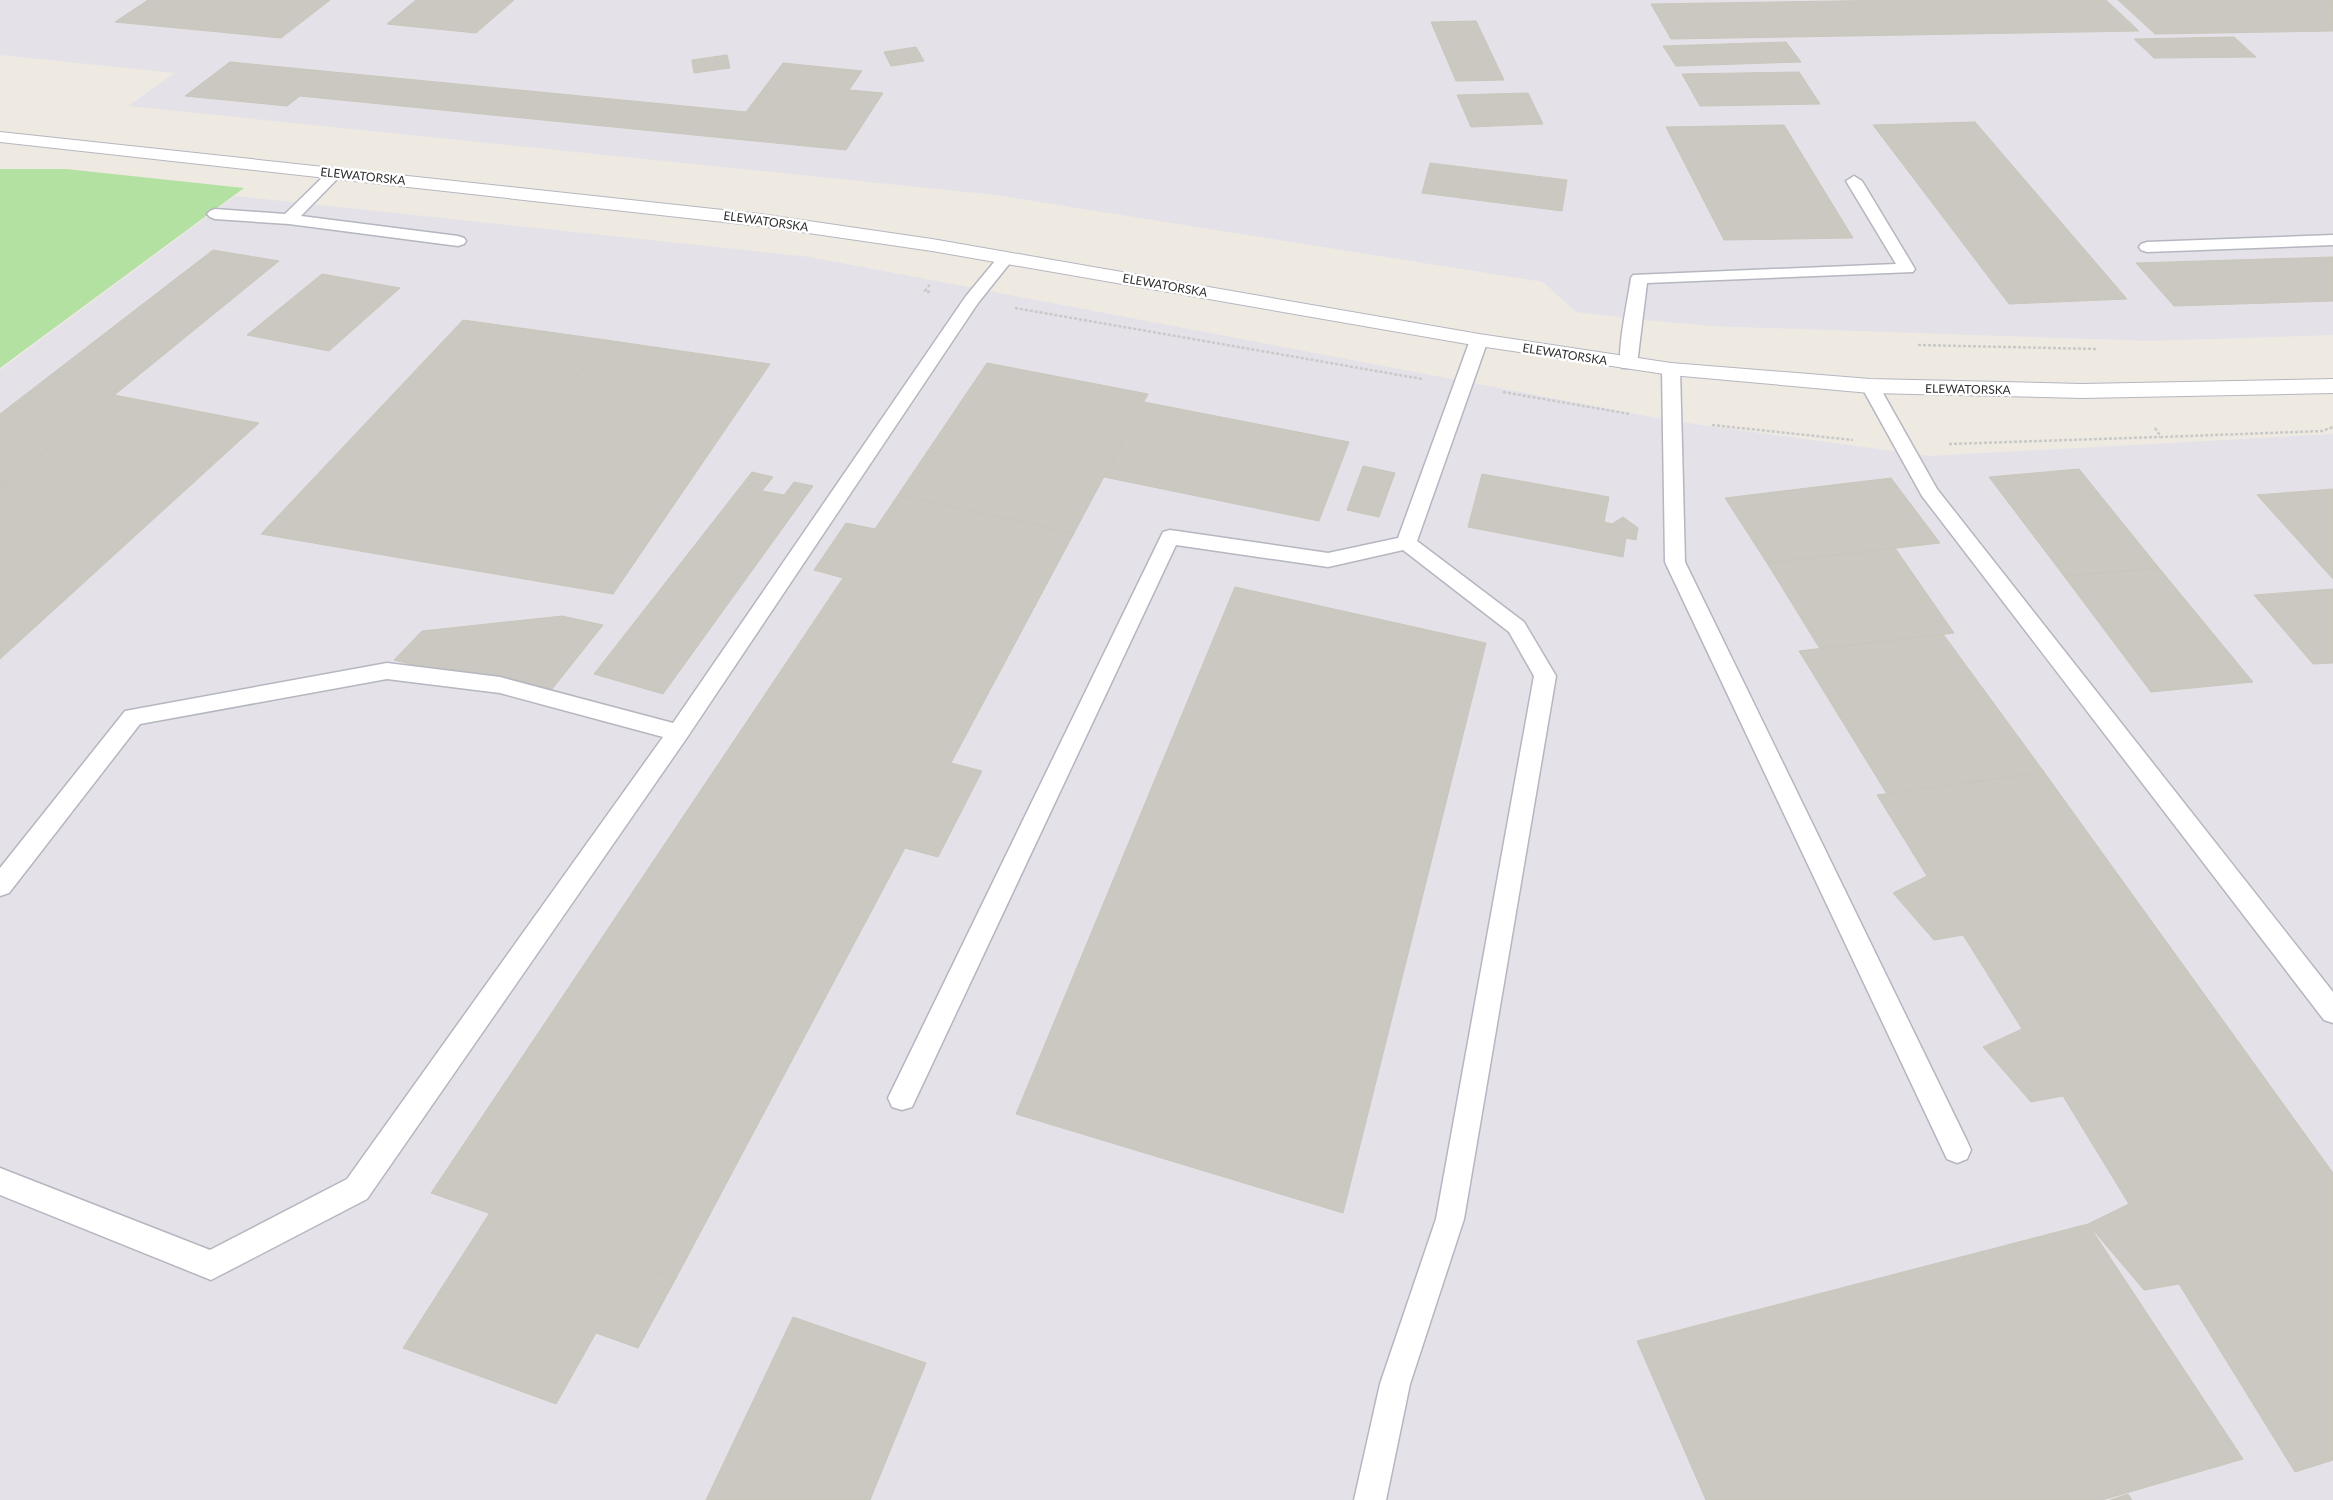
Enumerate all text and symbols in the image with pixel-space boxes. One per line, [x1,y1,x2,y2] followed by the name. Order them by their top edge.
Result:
[320,164,407,188] street label: ELEWATORSKA
[723,208,810,235] street label: ELEWATORSKA
[1122,270,1209,300] street label: ELEWATORSKA
[1522,340,1609,368] street label: ELEWATORSKA
[1925,381,2012,397] street label: ELEWATORSKA

